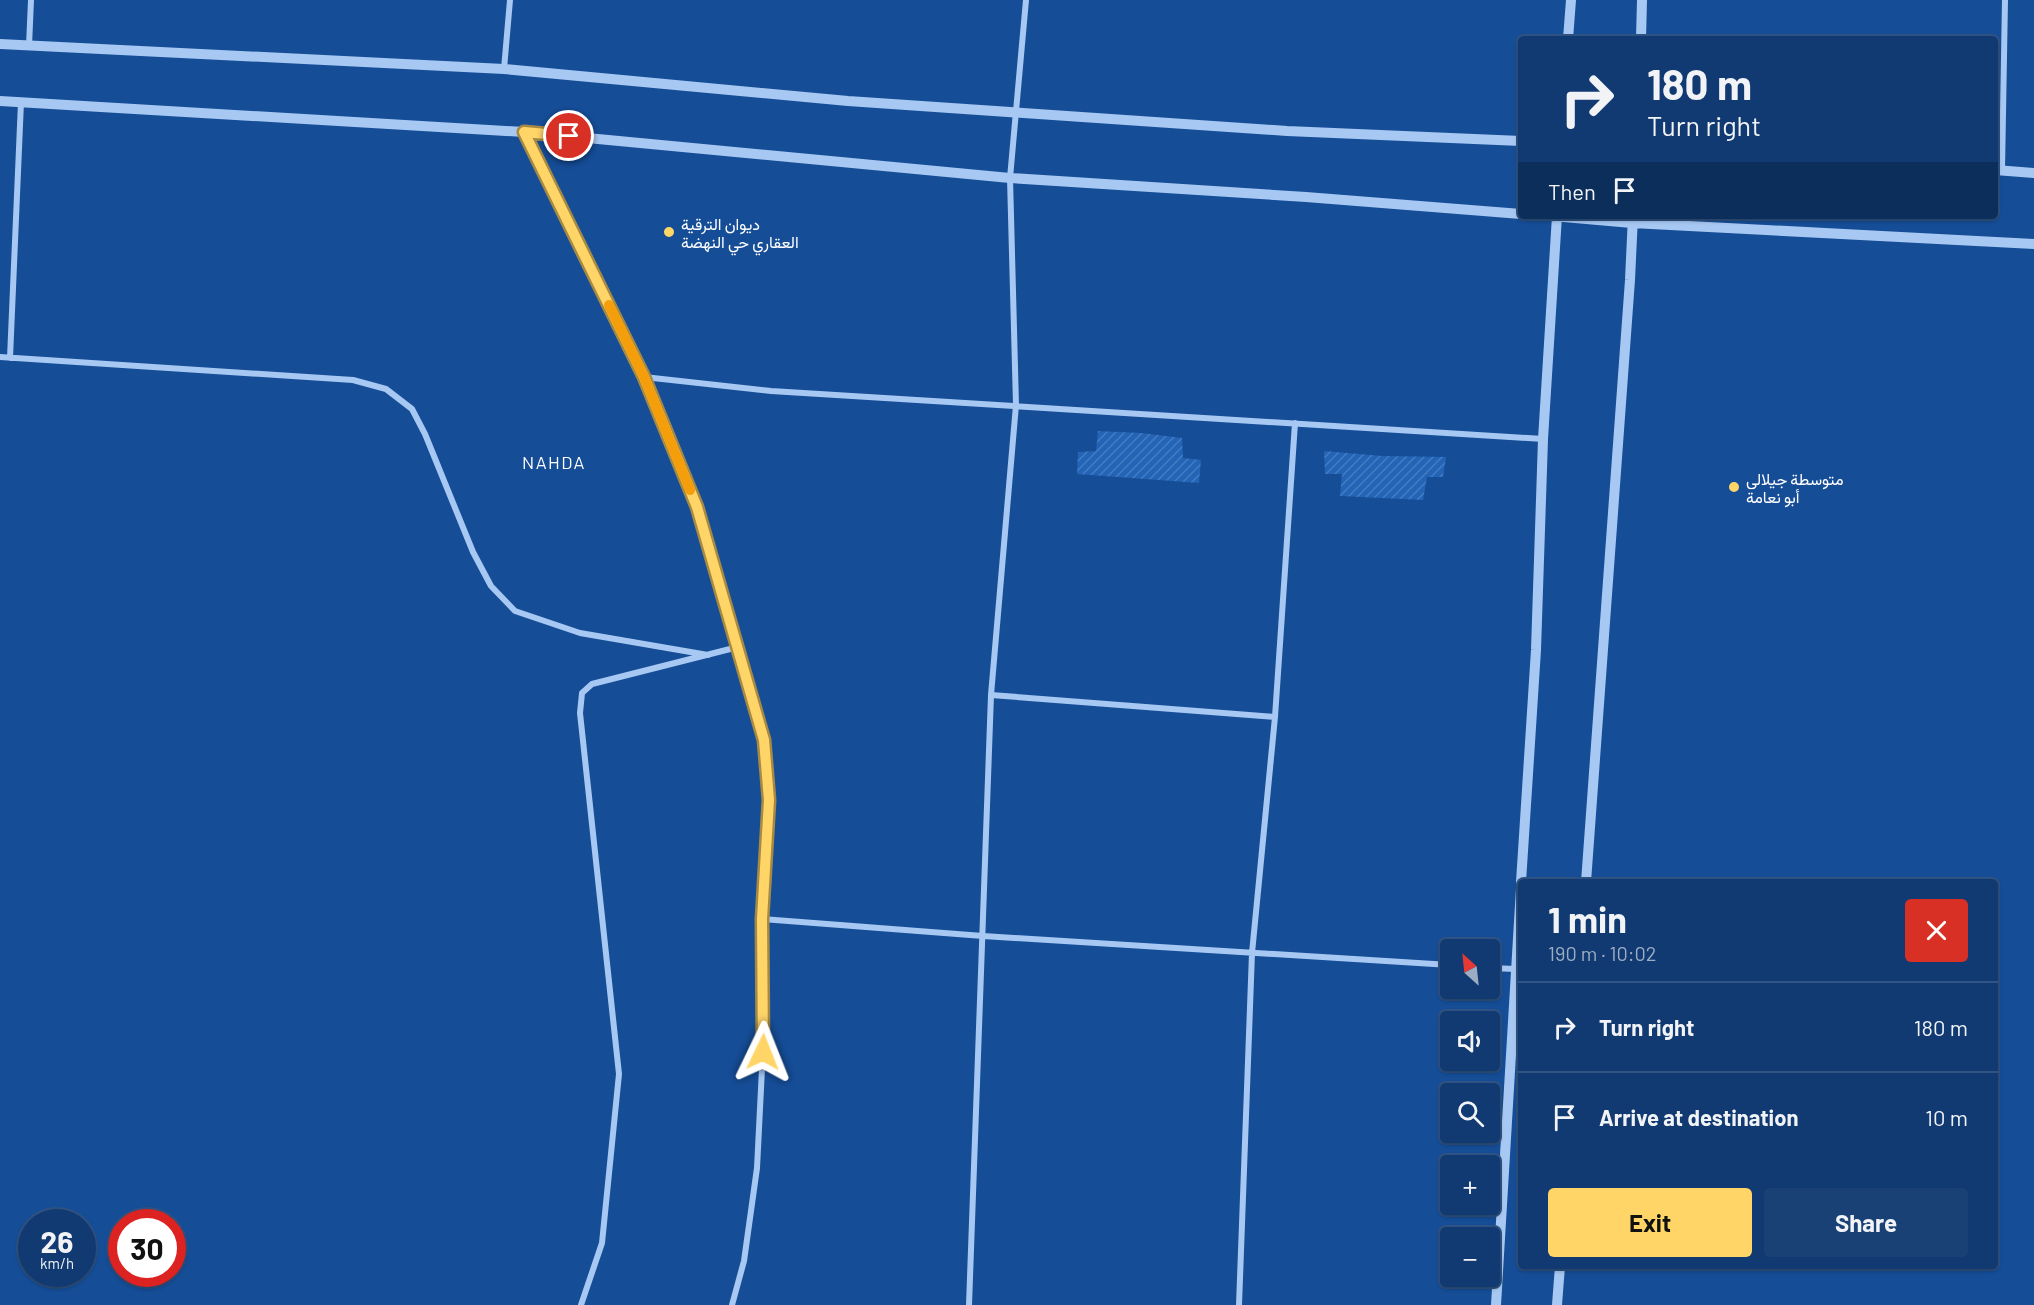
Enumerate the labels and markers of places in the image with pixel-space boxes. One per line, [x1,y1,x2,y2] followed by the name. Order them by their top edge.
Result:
[543,110,594,161] pin
[681,214,799,256] place label: ديوان الترقية العقاري حي النهضة
[662,225,676,239] marker: ديوان الترقية العقاري حي النهضة
[1746,469,1843,508] place label: متوسطة جيلالي أبو نعامة
[1727,480,1741,494] marker: متوسطة جيلالي أبو نعامة

